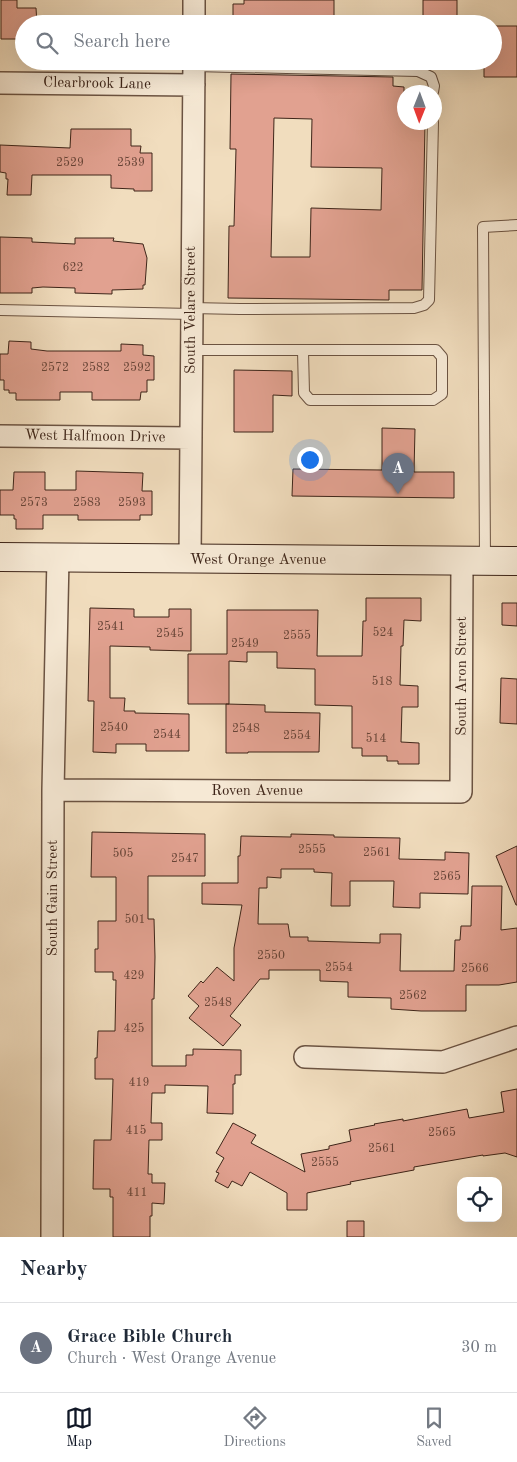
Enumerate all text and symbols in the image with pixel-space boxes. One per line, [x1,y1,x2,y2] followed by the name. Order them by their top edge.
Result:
[15,15,502,70] search box
[33,29,61,57] icon: search
[73,33,170,52] text: Search here
[43,76,151,92] street label: Clearbrook Lane
[397,85,442,130] north arrow
[56,156,84,169] house number: 2529
[117,156,145,169] house number: 2539
[184,246,199,374] street label: South Velare Street
[63,262,83,274] house number: 622
[41,361,69,374] house number: 2572
[82,361,110,374] house number: 2582
[123,361,151,374] house number: 2592
[24,428,166,446] street label: West Halfmoon Drive
[297,447,323,473] your location
[382,453,414,494] pin: A
[20,496,48,509] house number: 2573
[73,496,101,509] house number: 2583
[118,496,146,509] house number: 2593
[190,553,326,568] street label: West Orange Avenue
[455,616,470,736] street label: South Aron Street
[97,620,125,633] house number: 2541
[373,626,393,639] house number: 524
[156,627,184,640] house number: 2545
[283,629,311,642] house number: 2555
[231,637,259,650] house number: 2549
[372,675,392,688] house number: 518
[100,721,128,734] house number: 2540
[232,722,260,735] house number: 2548
[153,728,181,741] house number: 2544
[283,729,311,742] house number: 2554
[366,732,386,745] house number: 514
[211,784,303,799] street label: Roven Avenue
[46,840,61,956] street label: South Gain Street
[298,843,326,856] house number: 2555
[363,846,391,859] house number: 2561
[113,847,133,860] house number: 505
[171,852,199,865] house number: 2547
[433,870,461,883] house number: 2565
[125,913,145,926] house number: 501
[257,949,285,962] house number: 2550
[325,961,353,974] house number: 2554
[461,962,489,975] house number: 2566
[124,970,144,982] house number: 429
[399,989,427,1002] house number: 2562
[204,996,232,1009] house number: 2548
[124,1022,144,1035] house number: 425
[129,1077,149,1089] house number: 419
[126,1124,146,1137] house number: 415
[428,1126,456,1139] house number: 2565
[368,1142,396,1155] house number: 2561
[311,1156,339,1169] house number: 2555
[457,1177,502,1222] map controls
[457,1177,502,1222] button: locate
[127,1187,147,1199] house number: 411
[20,1259,88,1280] text: Nearby
[67,1328,232,1347] text: Grace Bible Church
[30,1340,42,1356] text: A
[461,1340,497,1356] text: 30 m
[67,1351,276,1367] text: Church · West Orange Avenue
[65,1404,93,1451] tab: Map
[224,1404,286,1451] tab: Directions
[416,1404,452,1451] tab: Saved

